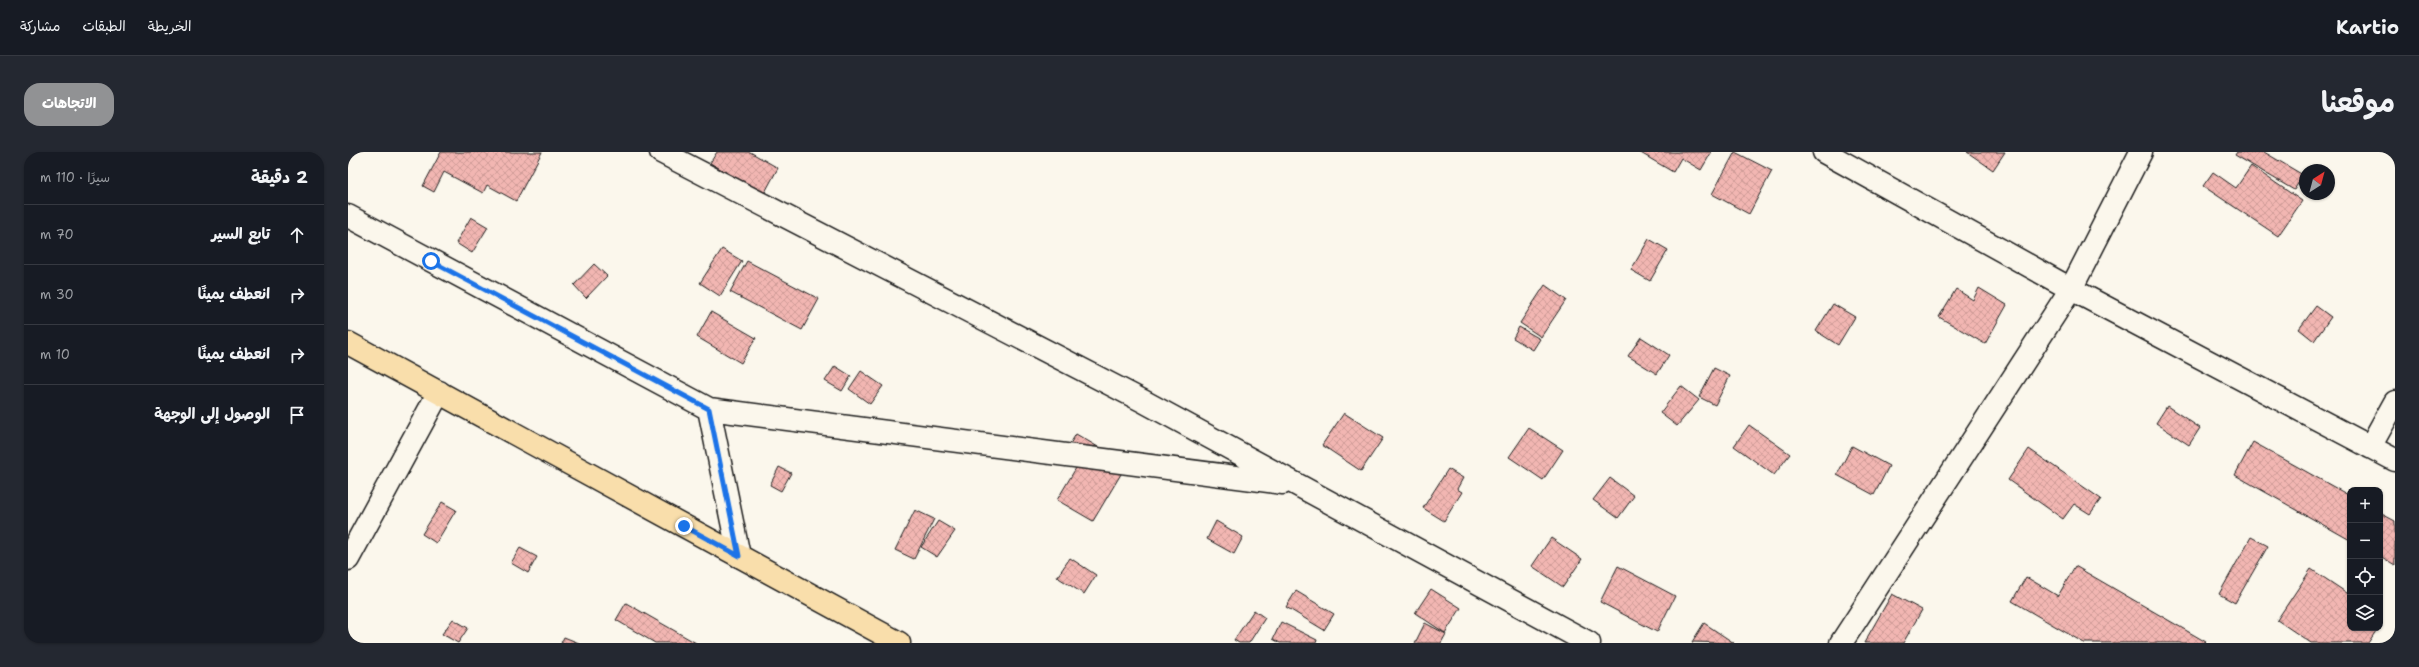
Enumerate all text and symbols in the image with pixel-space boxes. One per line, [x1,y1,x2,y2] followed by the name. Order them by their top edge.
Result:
[2336,15,2399,40] text: Kartio
[20,17,60,35] text: مشاركة
[82,17,126,35] text: الطبقات
[148,17,191,35] text: الخريطة
[24,83,114,126] button: الاتجاهات
[2321,83,2395,121] text: موقعنا
[2299,164,2335,200] north arrow
[251,166,308,188] text: 2 دقيقة
[40,169,110,186] text: سيرًا · 110 m
[211,224,270,244] text: تابع السير
[286,224,308,246] icon: ahead
[40,226,74,243] text: 70 m
[422,252,440,270] route start
[198,284,270,304] text: انعطف يمينًا
[286,284,308,306] icon: right
[40,286,74,303] text: 30 m
[198,344,270,364] text: انعطف يمينًا
[286,344,308,366] icon: right
[40,346,70,363] text: 10 m
[154,404,270,424] text: الوصول إلى الوجهة
[286,404,308,426] icon: arrive
[2347,487,2383,631] map controls
[2347,487,2383,523] button: +
[675,517,693,535] route end
[2347,523,2383,559] button: −
[2347,559,2383,595] button: locate
[2347,595,2383,631] button: layers

